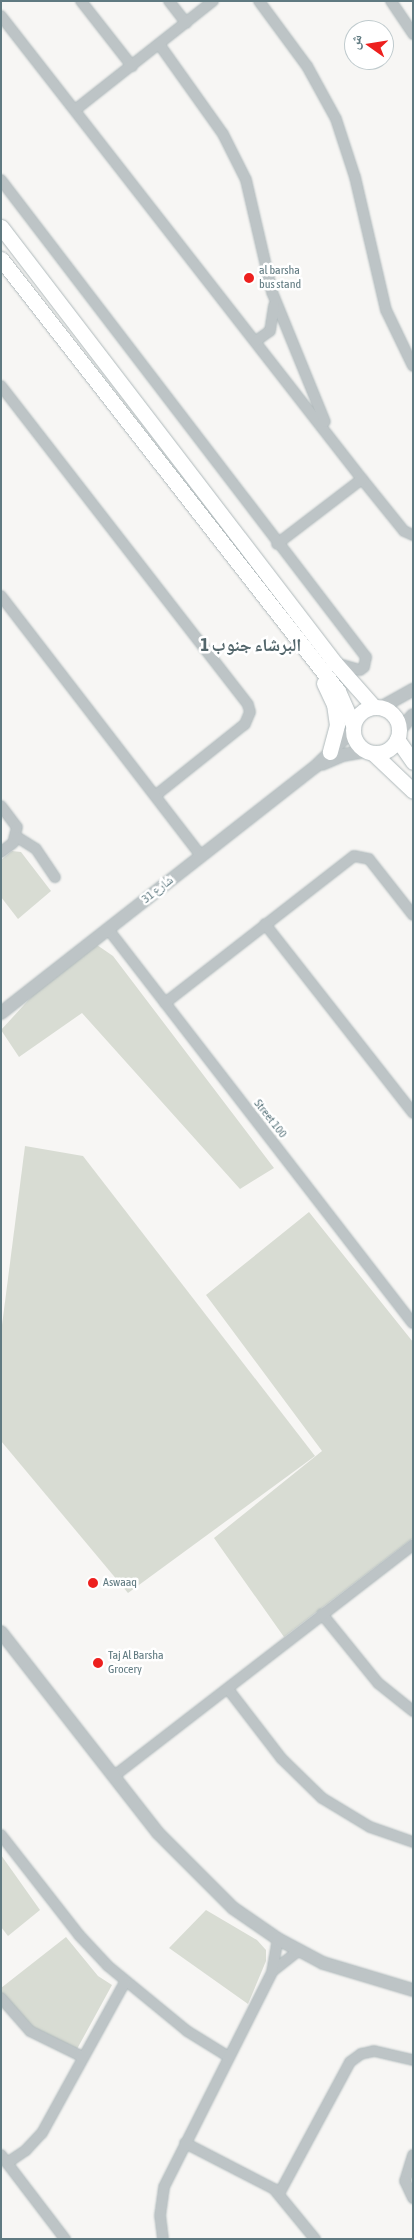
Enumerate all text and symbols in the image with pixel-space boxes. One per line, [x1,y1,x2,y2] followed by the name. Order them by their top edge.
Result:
[344,20,394,70] north arrow
[346,33,365,51] text: ش
[259,264,301,292] place label: al barsha bus stand
[243,272,255,284] marker: al barsha bus stand
[201,634,301,656] district label: البرشاء جنوب 1
[139,873,177,907] street label: شارع 31
[251,1097,289,1141] street label: Street 100
[103,1576,137,1590] place label: Aswaaq
[87,1577,99,1589] marker: Aswaaq
[108,1649,164,1677] place label: Taj Al Barsha Grocery
[92,1657,104,1669] marker: Taj Al Barsha Grocery

